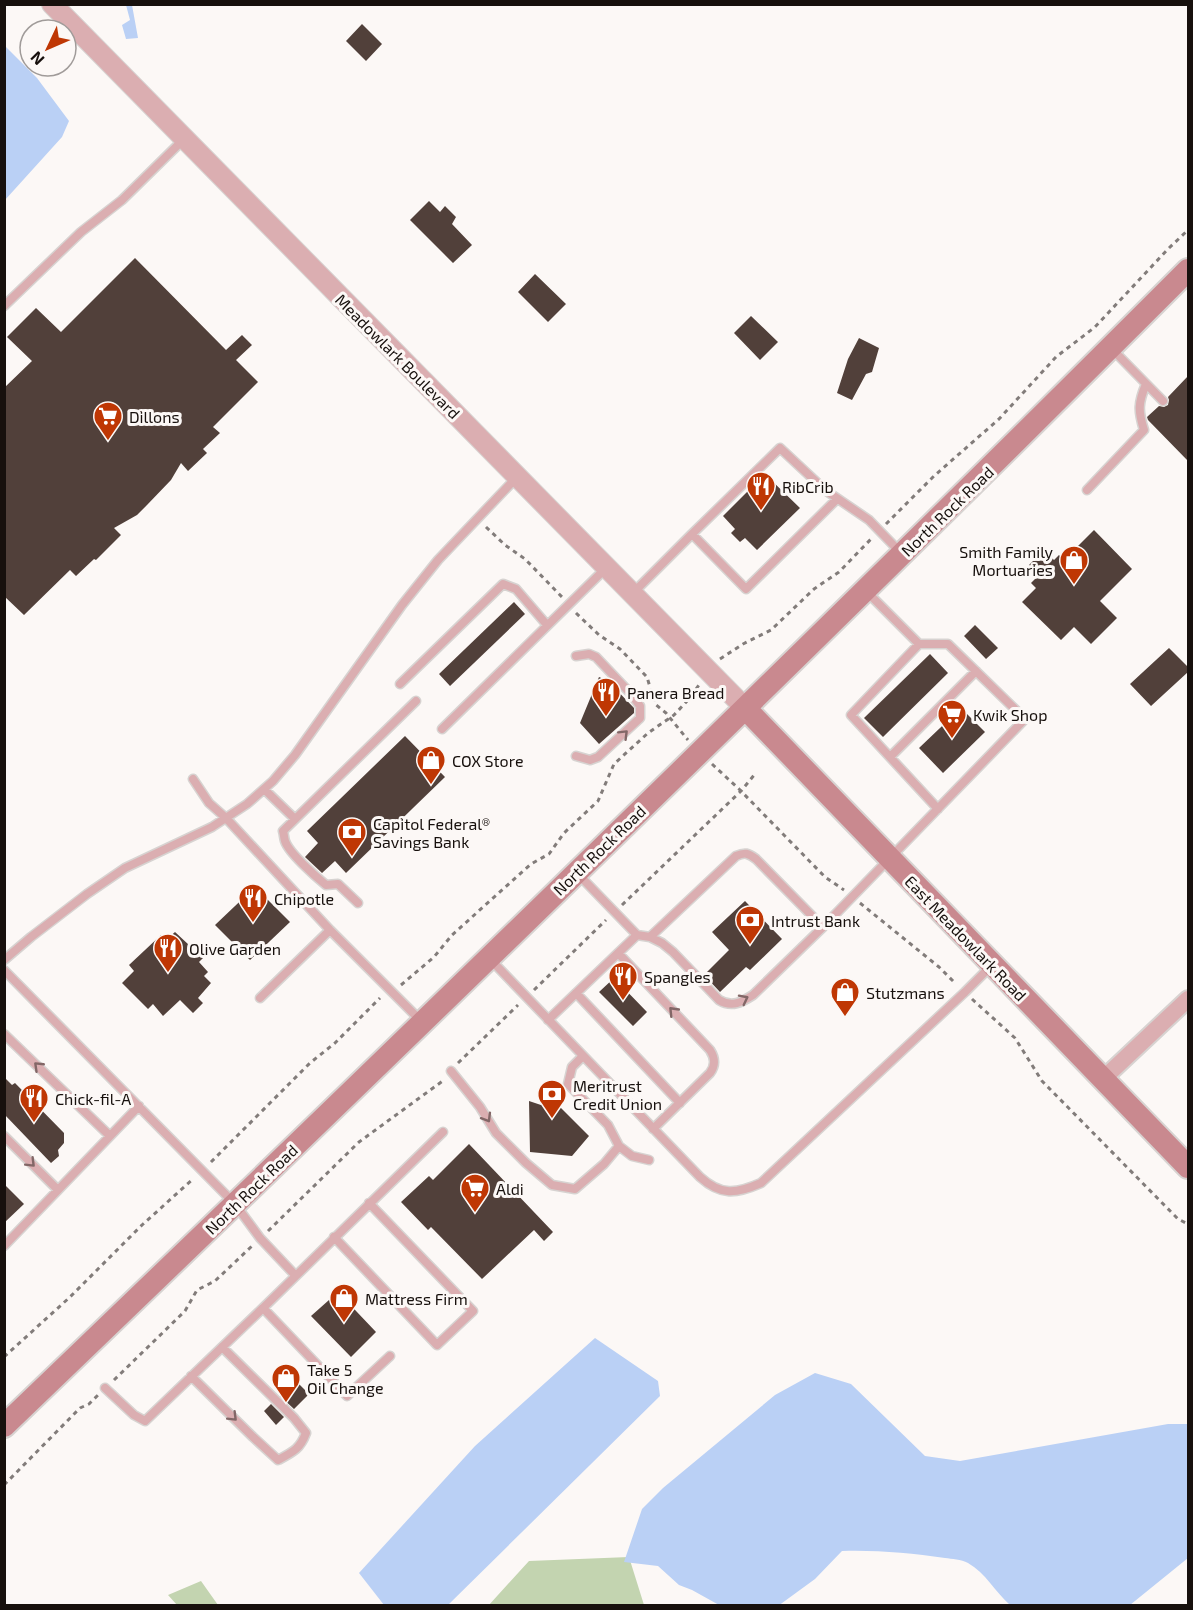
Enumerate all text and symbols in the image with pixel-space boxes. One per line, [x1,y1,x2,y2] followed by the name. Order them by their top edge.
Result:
[18,18,78,78] north arrow
[26,48,48,70] text: N
[332,290,464,422] street label: Meadowlark Boulevard
[92,400,124,442] supermarket icon: Dillons
[129,407,180,426] place label: Dillons
[897,462,997,560] street label: North Rock Road
[745,470,777,512] restaurant icon: RibCrib
[782,477,834,496] place label: RibCrib
[959,542,1054,579] place label: Smith Family Mortuaries
[1058,544,1090,586] shop icon: Smith Family Mortuaries
[590,676,622,718] restaurant icon: Panera Bread
[627,683,725,702] place label: Panera Bread
[936,698,968,740] supermarket icon: Kwik Shop
[973,705,1047,724] place label: Kwik Shop
[617,730,628,740] one-way arrow
[415,744,447,786] shop icon: COX Store
[452,751,524,770] place label: COX Store
[549,801,649,899] street label: North Rock Road
[373,814,490,851] place label: Capitol Federal® Savings Bank
[336,816,368,858] bank icon: Capitol Federal® Savings Bank
[901,871,1031,1005] street label: East Meadowlark Road
[237,882,269,924] restaurant icon: Chipotle
[274,889,334,908] place label: Chipotle
[734,904,766,946] bank icon: Intrust Bank
[771,911,860,930] place label: Intrust Bank
[152,932,184,974] restaurant icon: Olive Garden
[189,939,281,958] place label: Olive Garden
[607,960,639,1002] restaurant icon: Spangles
[644,967,711,986] place label: Spangles
[829,976,861,1018] shop icon: Stutzmans
[866,983,945,1002] place label: Stutzmans
[738,995,749,1007] one-way arrow
[670,1007,681,1018] one-way arrow
[34,1062,44,1073] one-way arrow
[573,1076,662,1113] place label: Meritrust Credit Union
[536,1078,568,1120] bank icon: Meritrust Credit Union
[18,1082,50,1124] restaurant icon: Chick-fil-A
[55,1089,131,1108] place label: Chick-fil-A
[479,1112,491,1122] one-way arrow
[201,1140,301,1238] street label: North Rock Road
[24,1155,35,1166] one-way arrow
[459,1172,491,1214] supermarket icon: Aldi
[496,1179,524,1198] place label: Aldi
[328,1282,360,1324] shop icon: Mattress Firm
[365,1289,468,1308] place label: Mattress Firm
[307,1360,384,1397] place label: Take 5 Oil Change
[270,1362,302,1404] shop icon: Take 5 Oil Change
[225,1410,236,1421] one-way arrow

